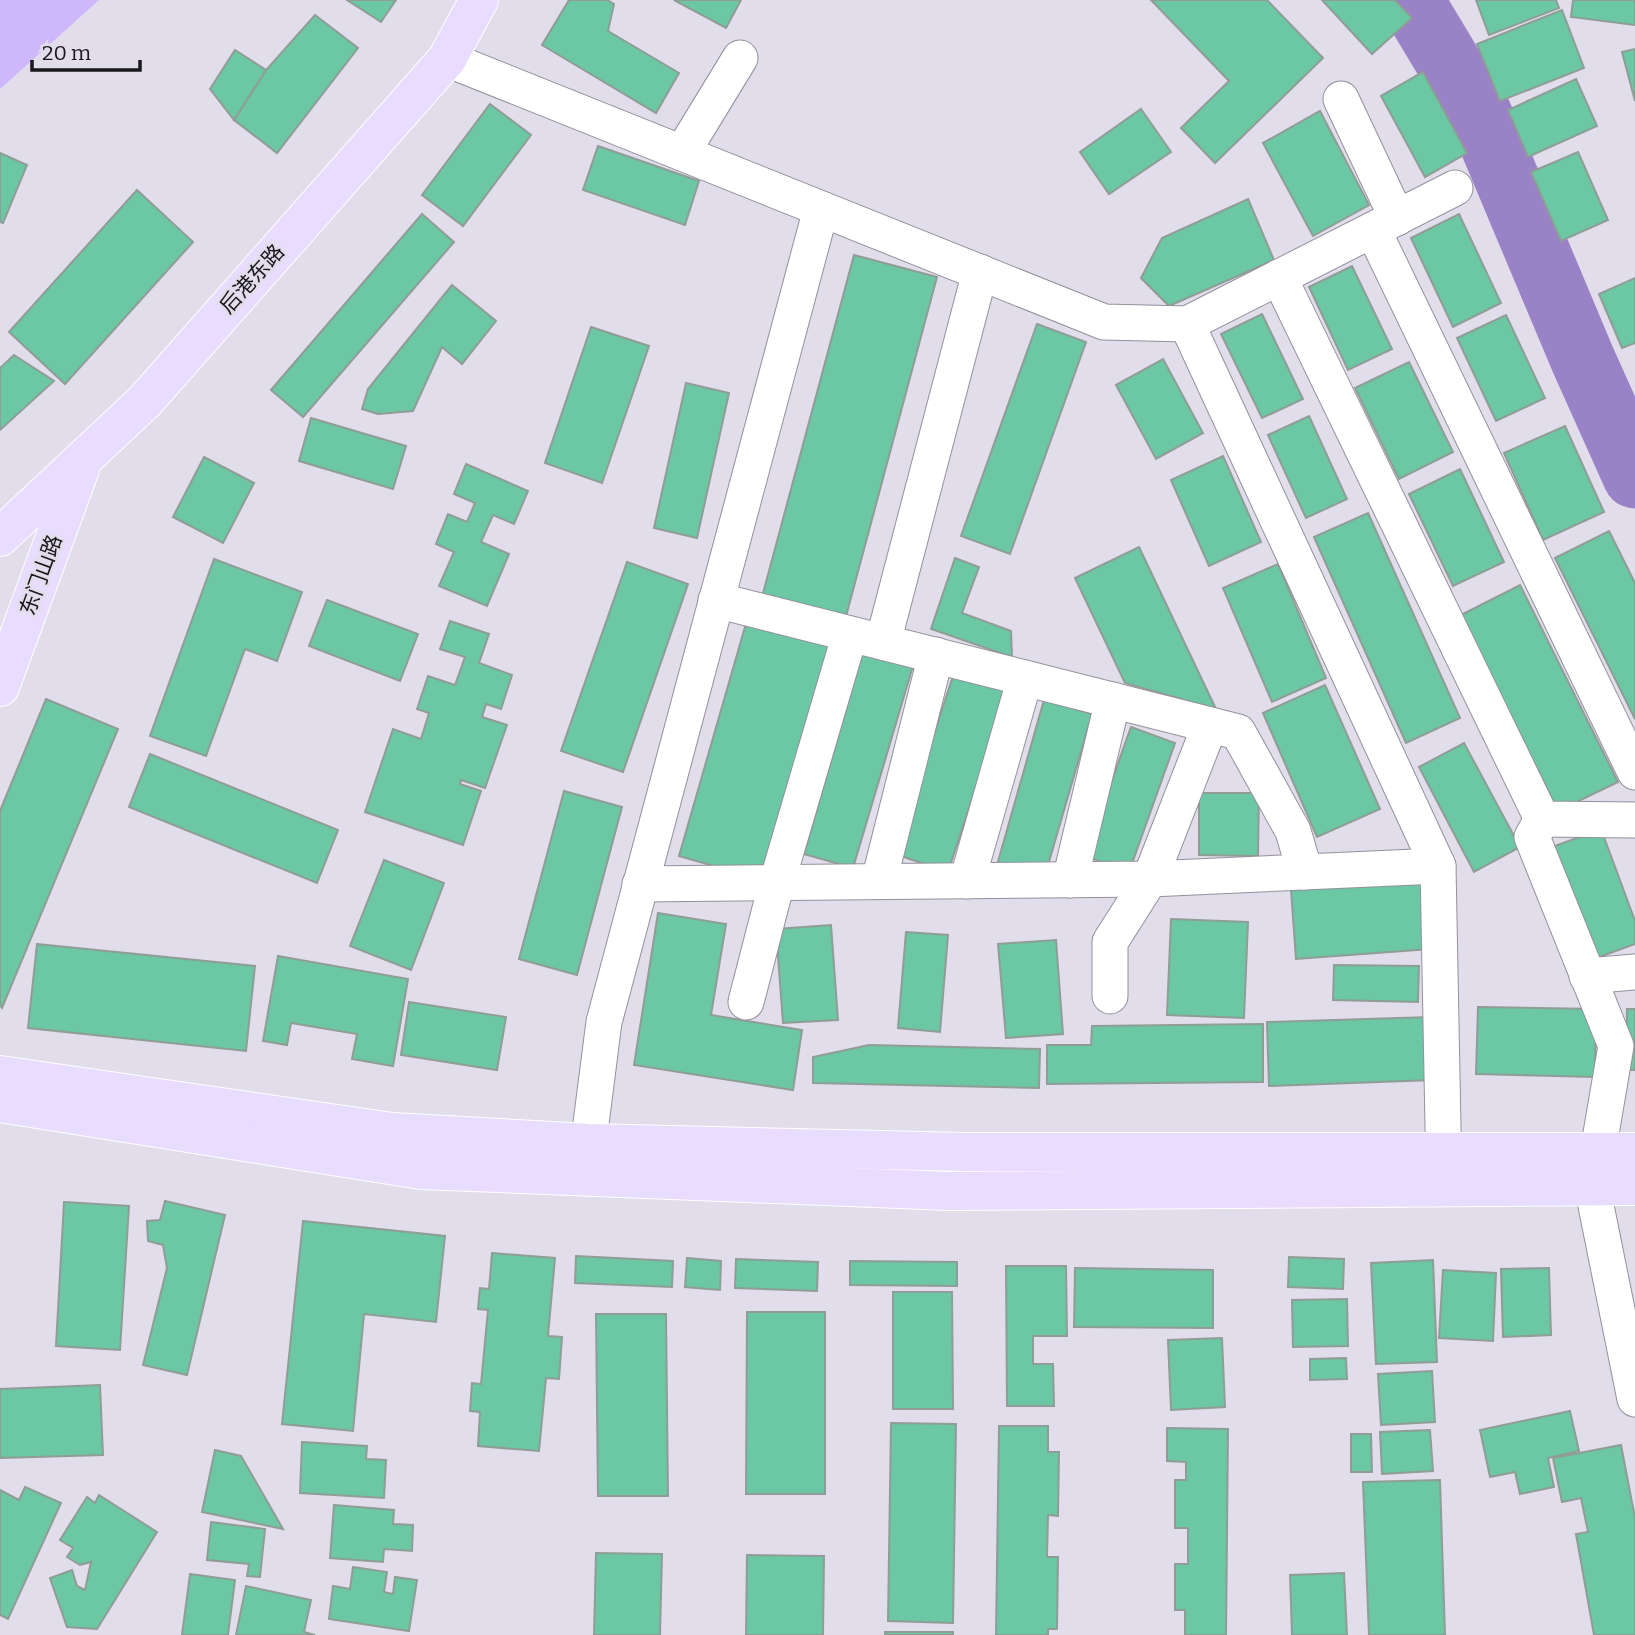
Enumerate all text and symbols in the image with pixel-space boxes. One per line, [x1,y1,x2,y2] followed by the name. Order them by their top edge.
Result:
[32,28,140,72] scale bar
[42,40,91,66] text: 20 m
[214,239,290,319] street label: 后港东路
[14,531,68,619] street label: 东门山路

